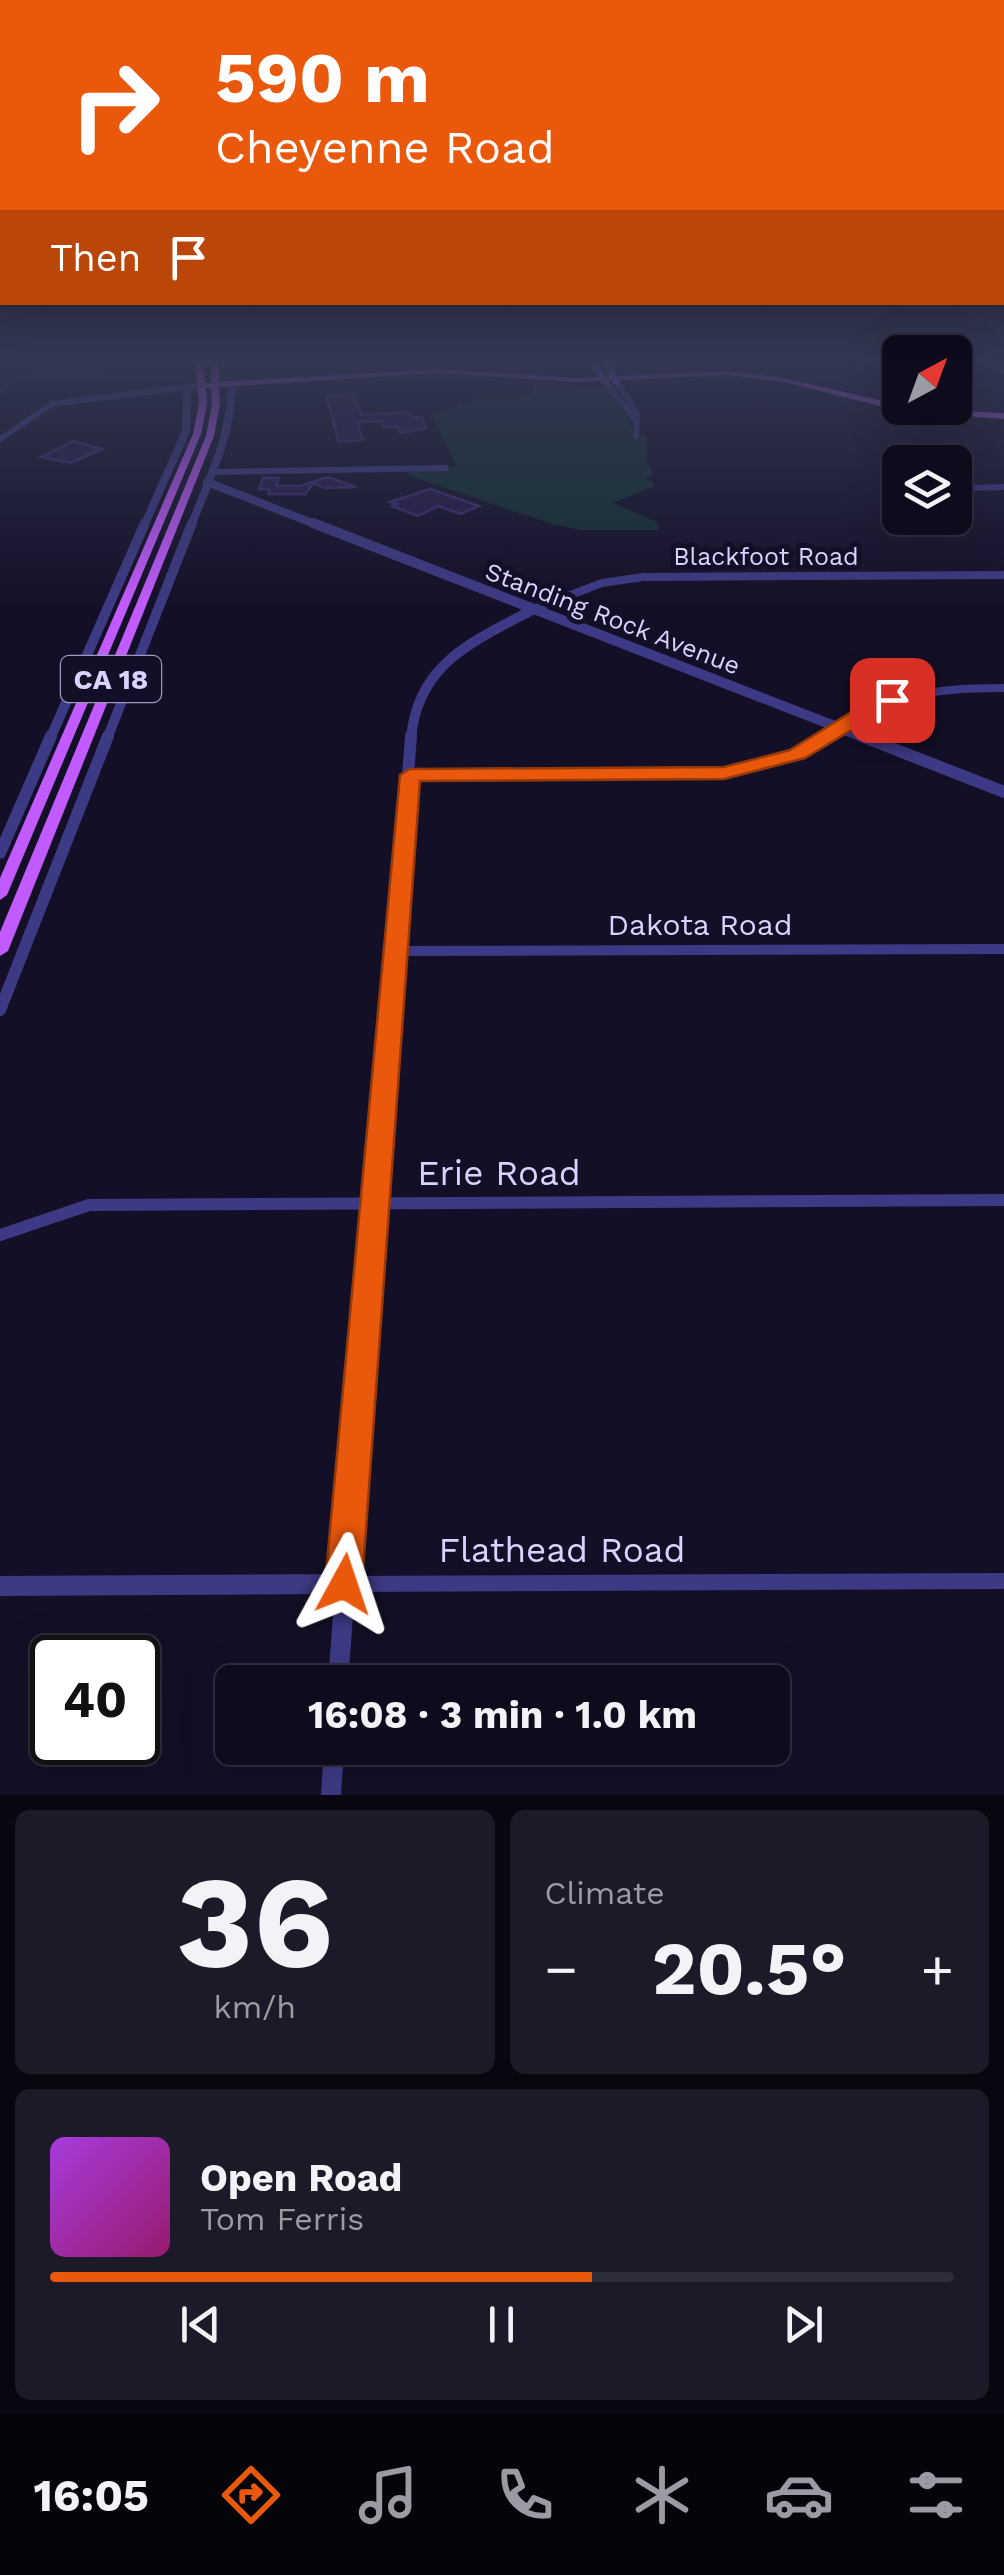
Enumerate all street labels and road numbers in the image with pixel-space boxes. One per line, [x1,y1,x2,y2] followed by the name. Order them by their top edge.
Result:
[673,542,859,571] street label: Blackfoot Road
[481,556,744,680] street label: Standing Rock Avenue
[61,656,161,702] road number: CA 18
[607,907,793,942] street label: Dakota Road
[417,1152,581,1194] street label: Erie Road
[439,1529,685,1571] street label: Flathead Road

